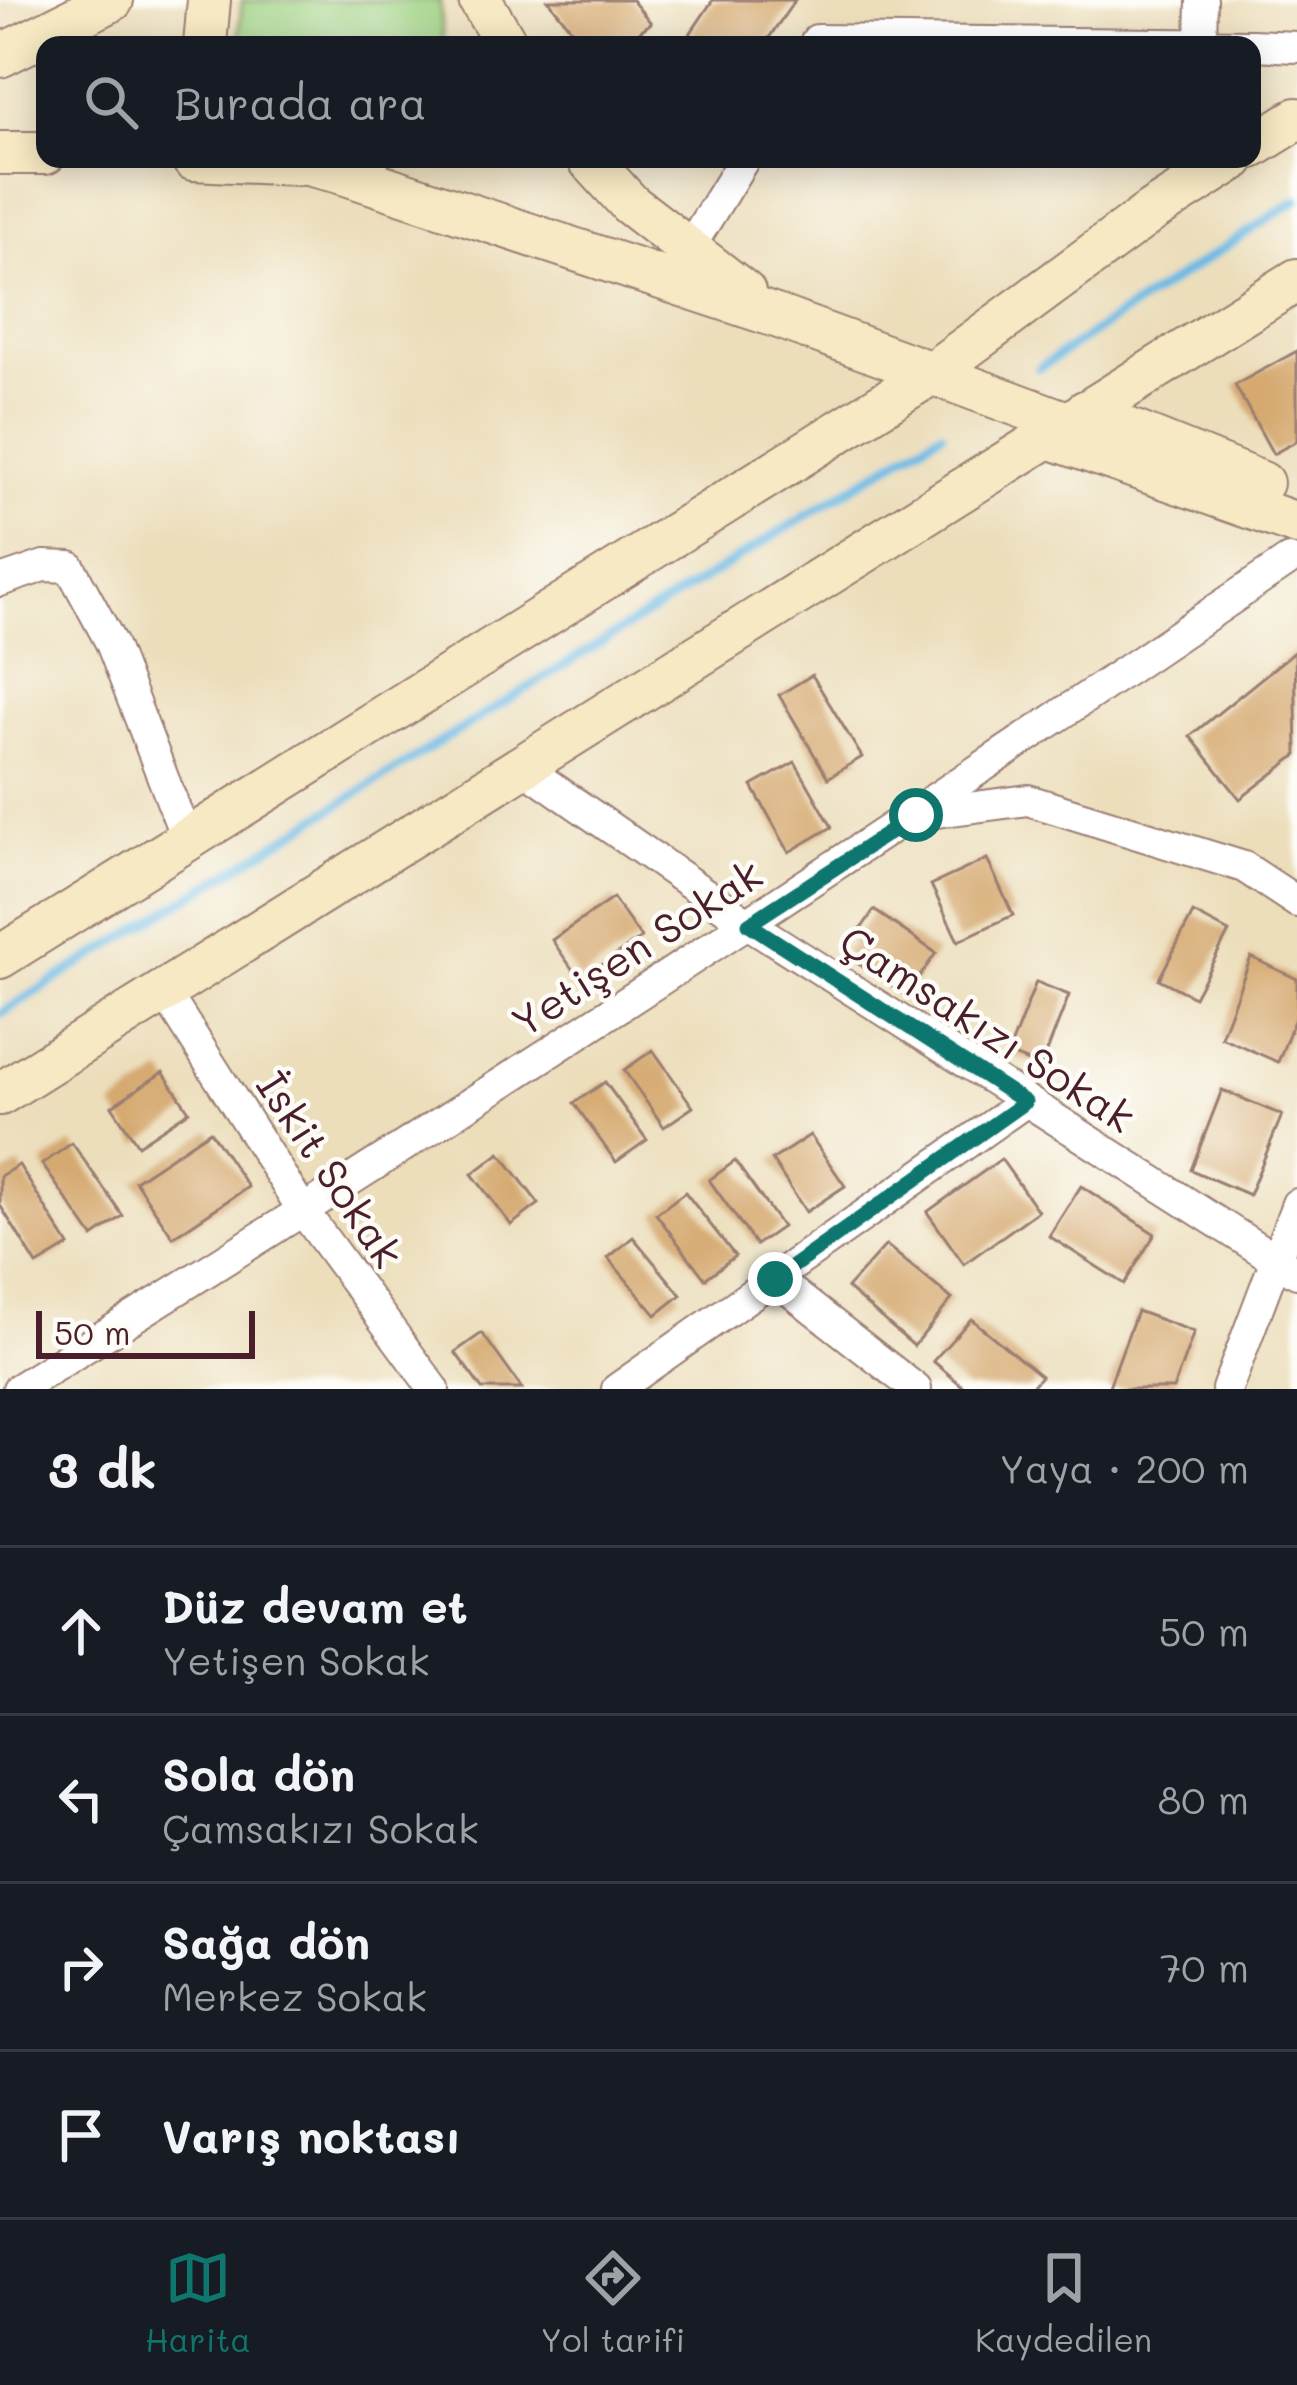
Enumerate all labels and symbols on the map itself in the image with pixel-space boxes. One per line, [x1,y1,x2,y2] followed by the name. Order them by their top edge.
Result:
[889,788,943,842] route start
[500,845,772,1049] street label: Yetişen Sokak
[830,912,1146,1144] street label: Çamsakızı Sokak
[245,1060,417,1278] street label: İskit Sokak
[748,1252,802,1306] route end
[36,1305,255,1358] scale bar

